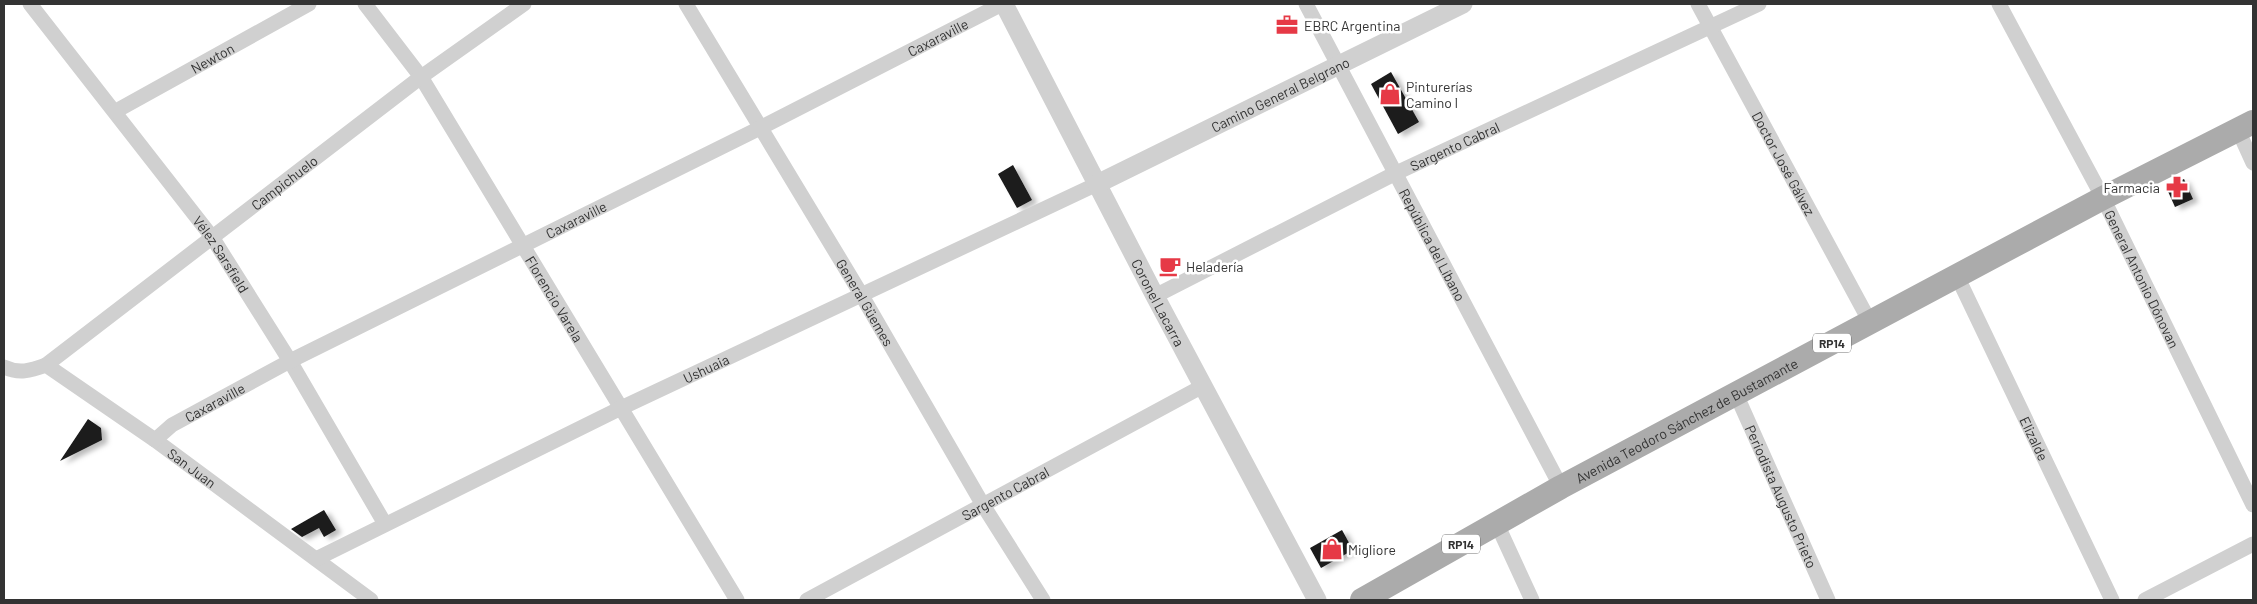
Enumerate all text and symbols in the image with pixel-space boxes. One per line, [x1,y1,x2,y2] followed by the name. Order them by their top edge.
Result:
[1274,12,1300,38] office icon: EBRC Argentina
[904,14,971,60] street label: Caxaraville
[1304,17,1400,34] place label: EBRC Argentina
[188,39,237,76] street label: Newton
[1208,53,1352,135] street label: Camino General Belgrano
[1406,78,1473,111] place label: Pinturerías Camino I
[1377,81,1403,107] shop icon: Pinturerías Camino I
[1749,108,1819,218] street label: Doctor José Gálvez
[1407,118,1502,174] street label: Sargento Cabral
[247,151,320,213] street label: Campichuelo
[2164,174,2190,200] pharmacy icon: Farmacia
[2104,179,2160,196] place label: Farmacia
[1396,185,1470,304] street label: República del Líbano
[543,197,609,241] street label: Caxaraville
[2102,207,2183,351] street label: General Antonio Dónovan
[190,212,253,295] street label: Vélez Sarsfield
[522,252,587,345] street label: Florencio Varela
[1157,253,1183,279] cafe icon: Heladería
[833,255,898,349] street label: General Güemes
[1129,256,1189,349] street label: Coronel Lacarra
[1186,258,1243,275] place label: Heladería
[1813,333,1851,352] road number: RP14
[680,350,731,386] street label: Ushuaia
[1572,354,1800,486] street label: Avenida Teodoro Sánchez de Bustamante
[182,379,247,425] street label: Caxaraville
[2017,413,2052,463] street label: Elizalde
[1742,422,1821,570] street label: Periodista Augusto Prieto
[165,444,220,491] street label: San Juan
[958,463,1052,524] street label: Sargento Cabral
[1442,534,1480,554] road number: RP14
[1319,536,1345,562] shop icon: Migliore
[1348,541,1396,558] place label: Migliore

